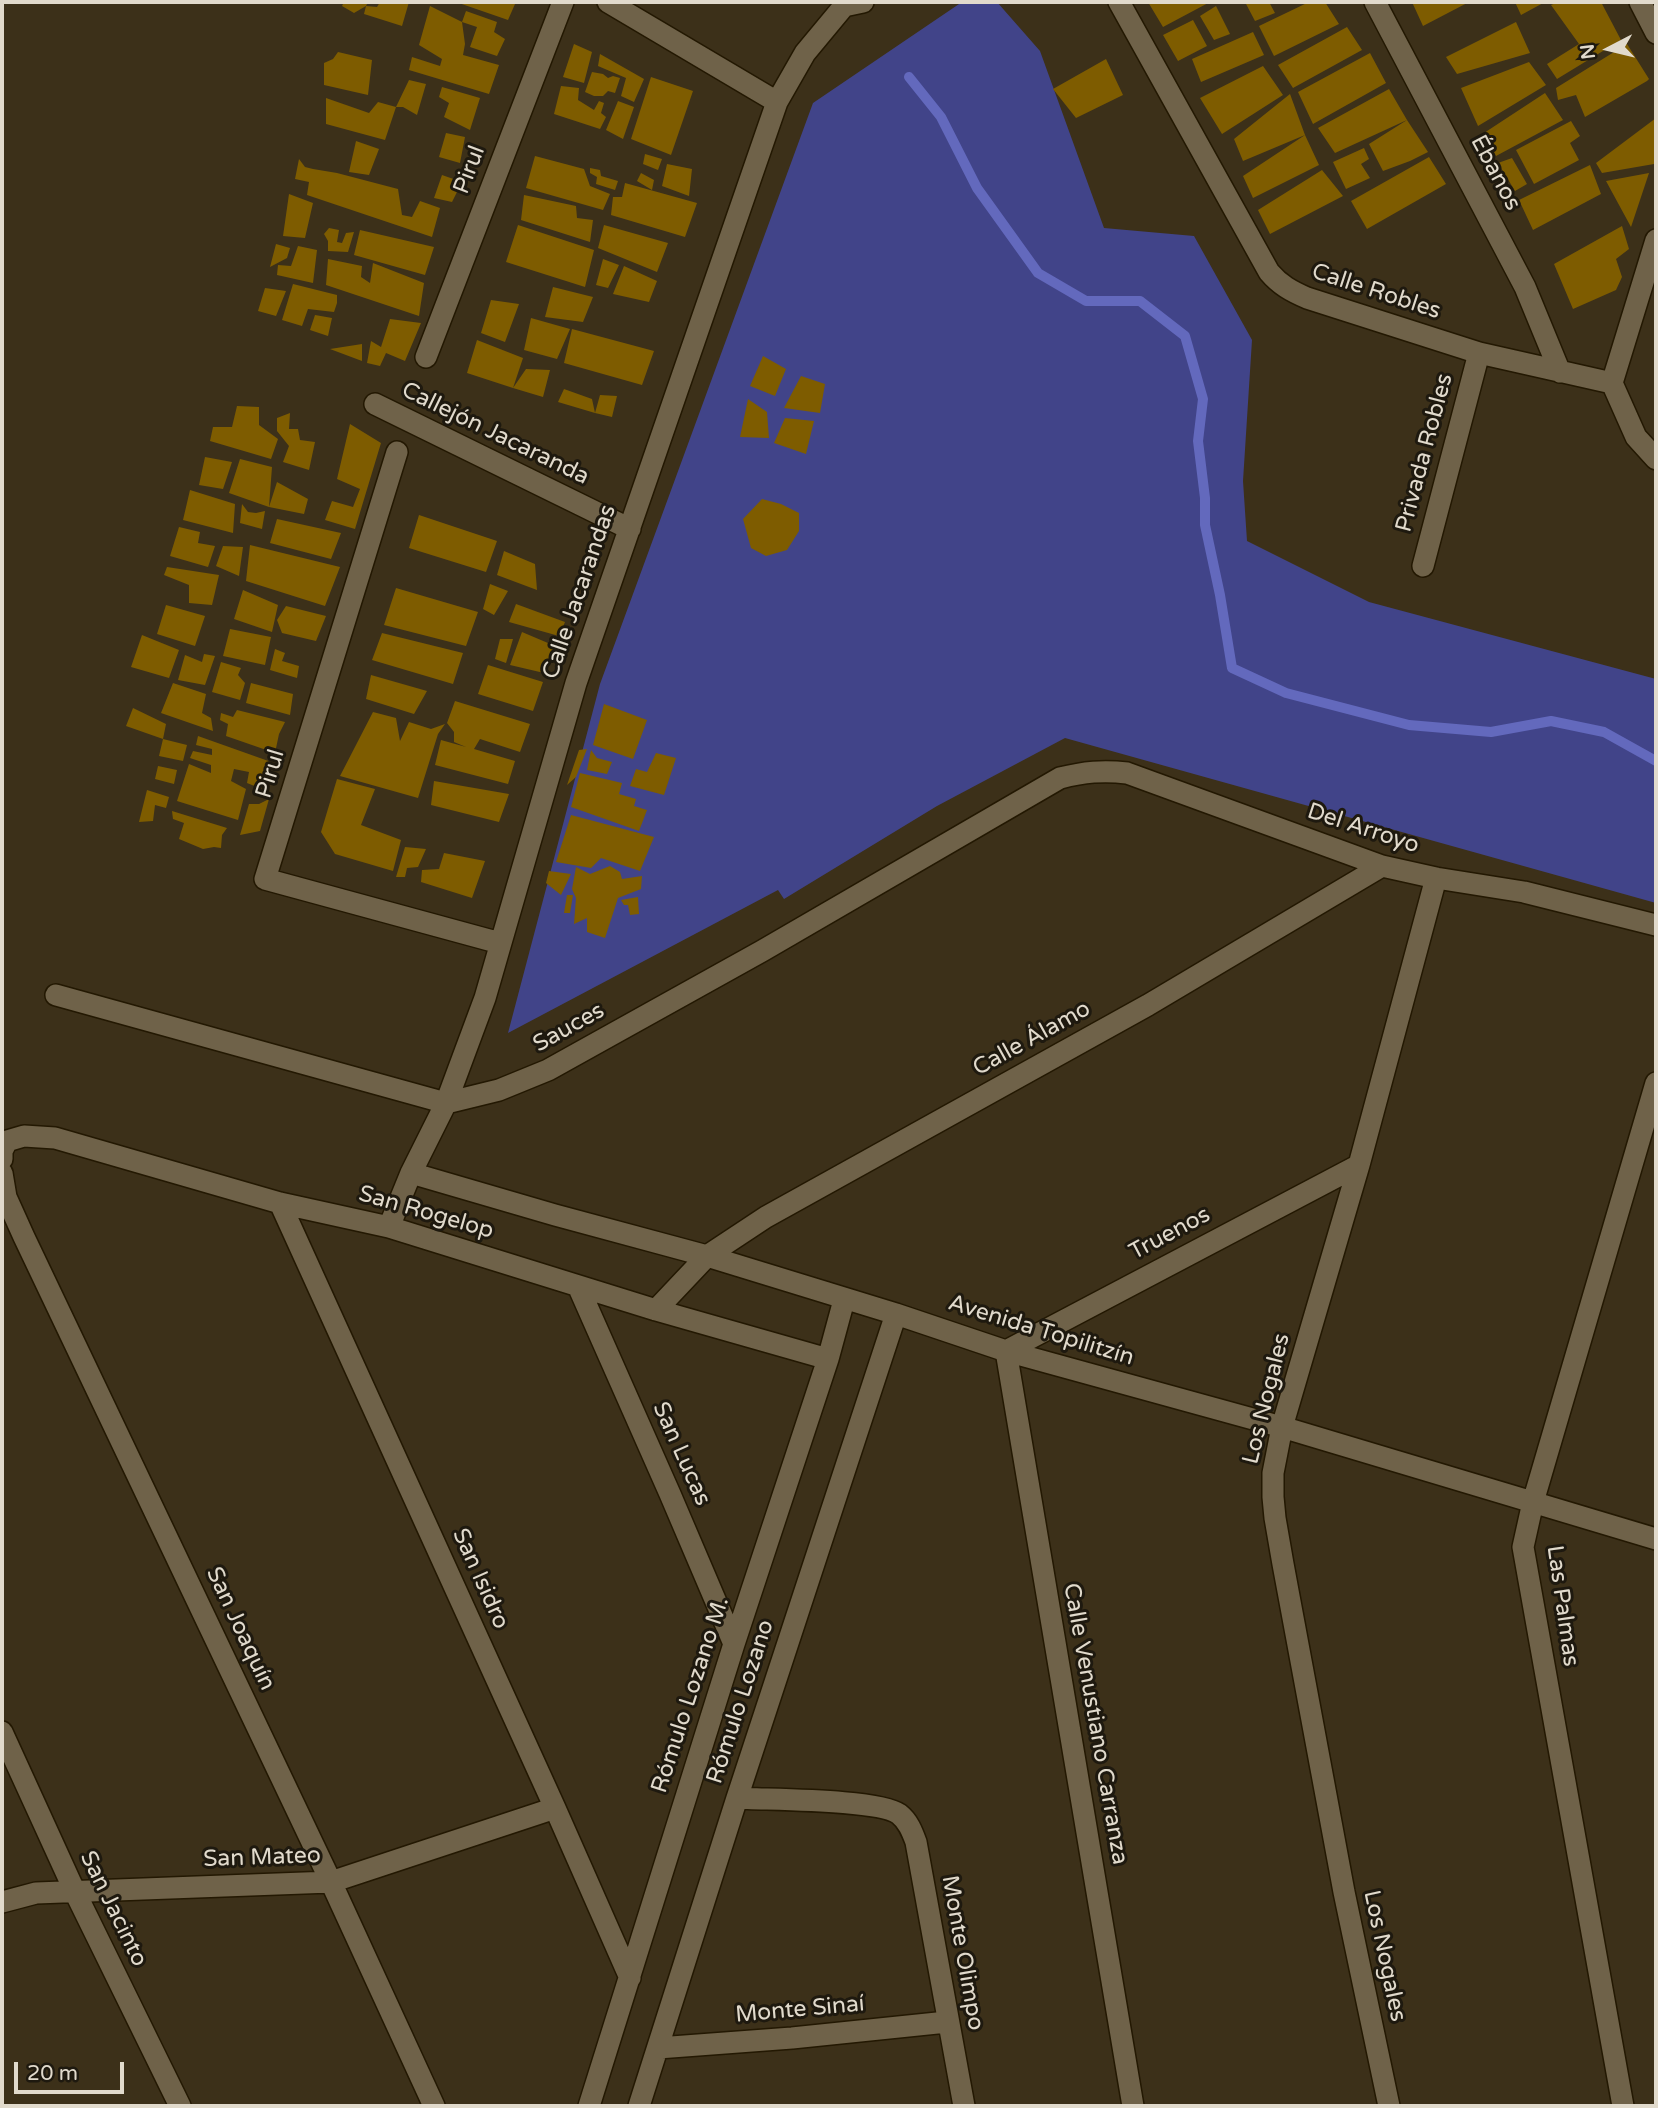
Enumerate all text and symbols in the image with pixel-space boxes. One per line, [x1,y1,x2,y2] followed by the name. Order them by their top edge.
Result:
[1574,14,1644,84] north arrow
[1576,43,1600,60] text: N
[1464,131,1526,215] street label: Ébanos
[448,142,492,198] street label: Pirul
[1308,258,1444,326] street label: Calle Robles
[1391,371,1459,535] street label: Privada Robles
[397,377,593,491] street label: Callejón Jacaranda
[537,501,623,683] street label: Calle Jacarandas
[251,746,291,802] street label: Pirul
[1304,798,1422,860] street label: Del Arroyo
[968,995,1096,1083] street label: Calle Álamo
[529,997,609,1059] street label: Sauces
[355,1181,497,1245] street label: San Rogelop
[1125,1201,1215,1267] street label: Truenos
[945,1290,1137,1372] street label: Avenida Topilitzín
[1237,1331,1297,1467] street label: Los Nogales
[646,1398,716,1510] street label: San Lucas
[446,1524,514,1634] street label: San Isidro
[1540,1544,1584,1668] street label: Las Palmas
[199,1563,281,1695] street label: San Joaquín
[1057,1581,1133,1867] street label: Calle Venustiano Carranza
[646,1593,736,1797] street label: Rómulo Lozano M.
[702,1617,780,1787] street label: Rómulo Lozano
[203,1842,321,1874] street label: San Mateo
[73,1847,153,1971] street label: San Jacinto
[935,1873,989,2033] street label: Monte Olimpo
[1357,1888,1411,2024] street label: Los Nogales
[734,1991,866,2029] street label: Monte Sinaí
[18,2048,128,2092] scale bar
[27,2061,78,2086] text: 20 m

